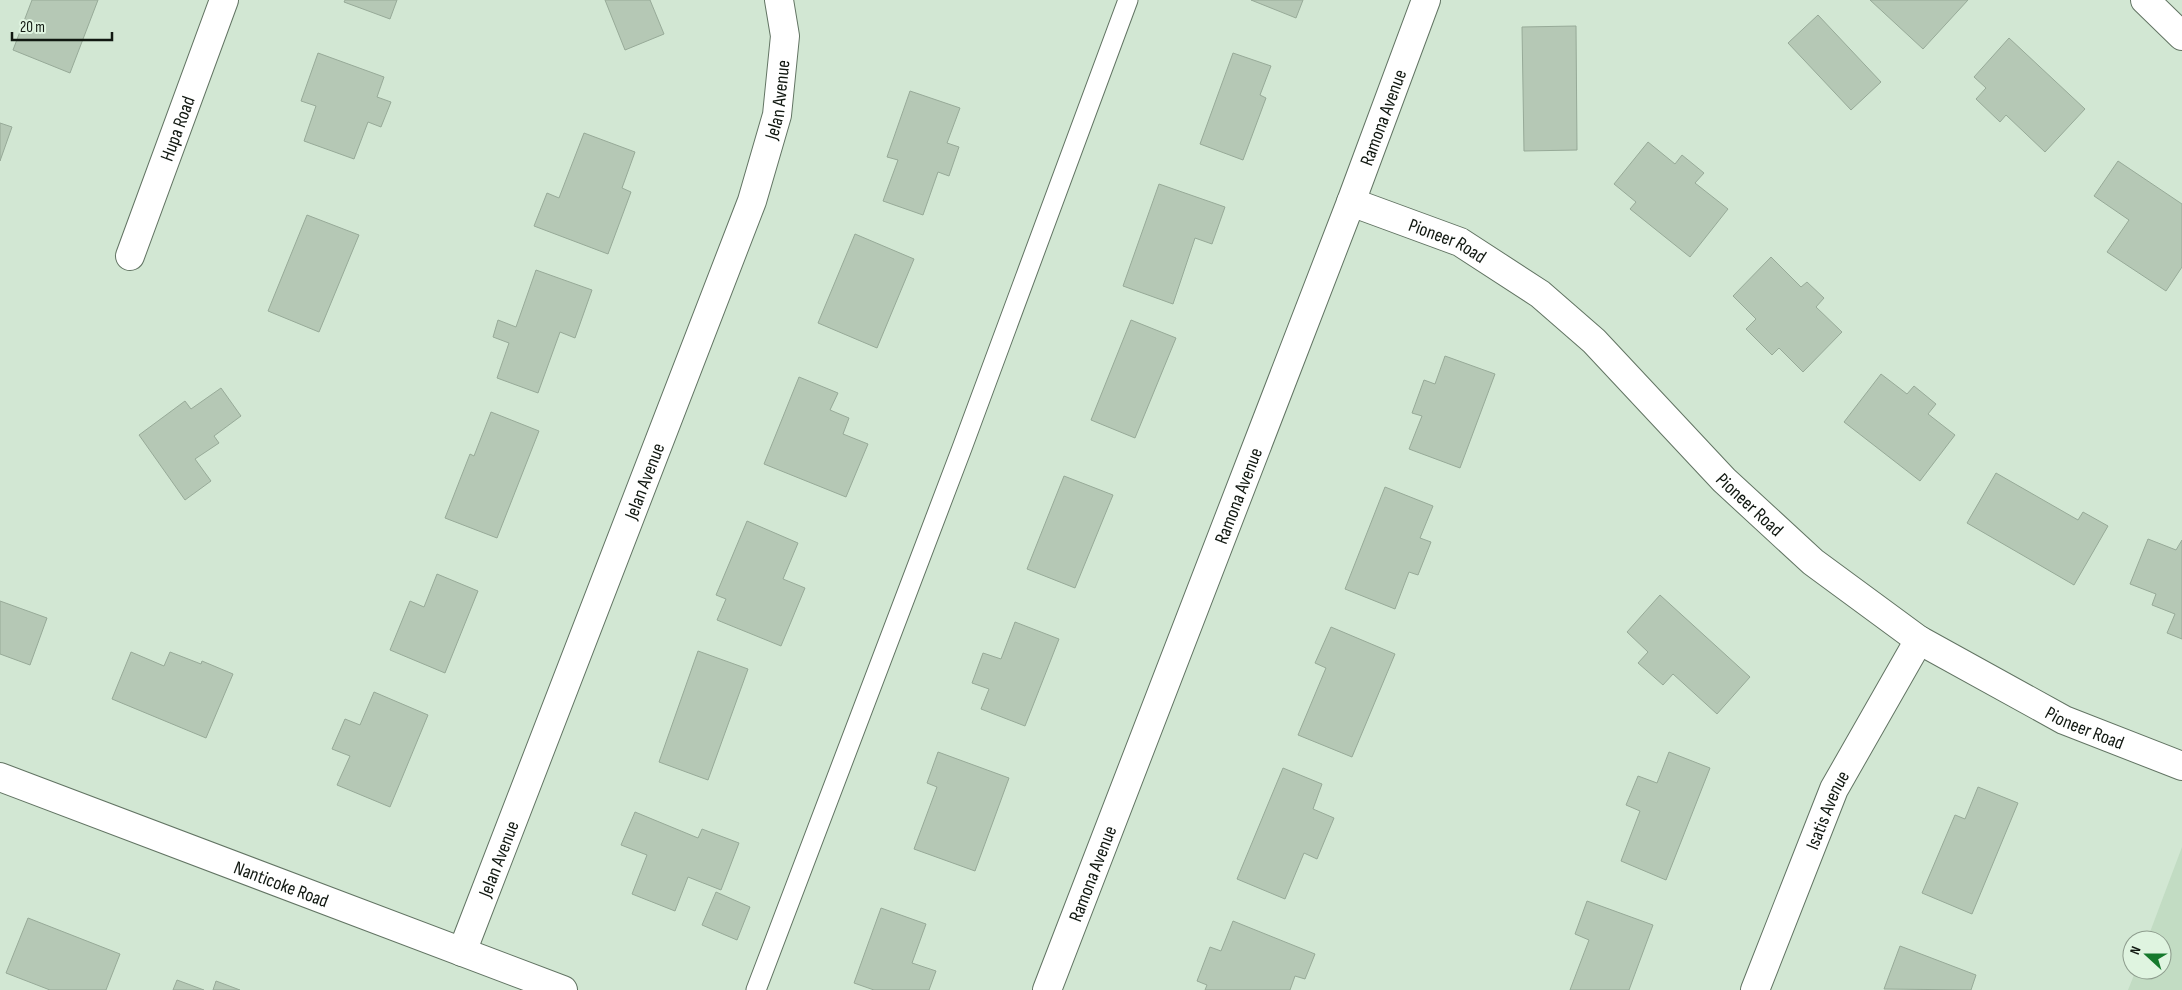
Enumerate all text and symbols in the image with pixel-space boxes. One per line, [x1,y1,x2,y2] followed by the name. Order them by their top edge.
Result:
[12,10,112,42] scale bar
[20,18,45,37] text: 20 m
[760,59,796,143] street label: Jelan Avenue
[1356,66,1412,169] street label: Ramona Avenue
[156,93,201,165] street label: Hupa Road
[1405,214,1490,269] street label: Pioneer Road
[620,440,670,524] street label: Jelan Avenue
[1210,445,1268,547] street label: Ramona Avenue
[1710,469,1787,542] street label: Pioneer Road
[2041,702,2127,755] street label: Pioneer Road
[1801,767,1855,853] street label: Isatis Avenue
[474,818,525,902] street label: Jelan Avenue
[1064,823,1122,925] street label: Ramona Avenue
[230,857,332,913] street label: Nanticoke Road
[2122,930,2172,980] north arrow
[2126,944,2145,957] text: N

